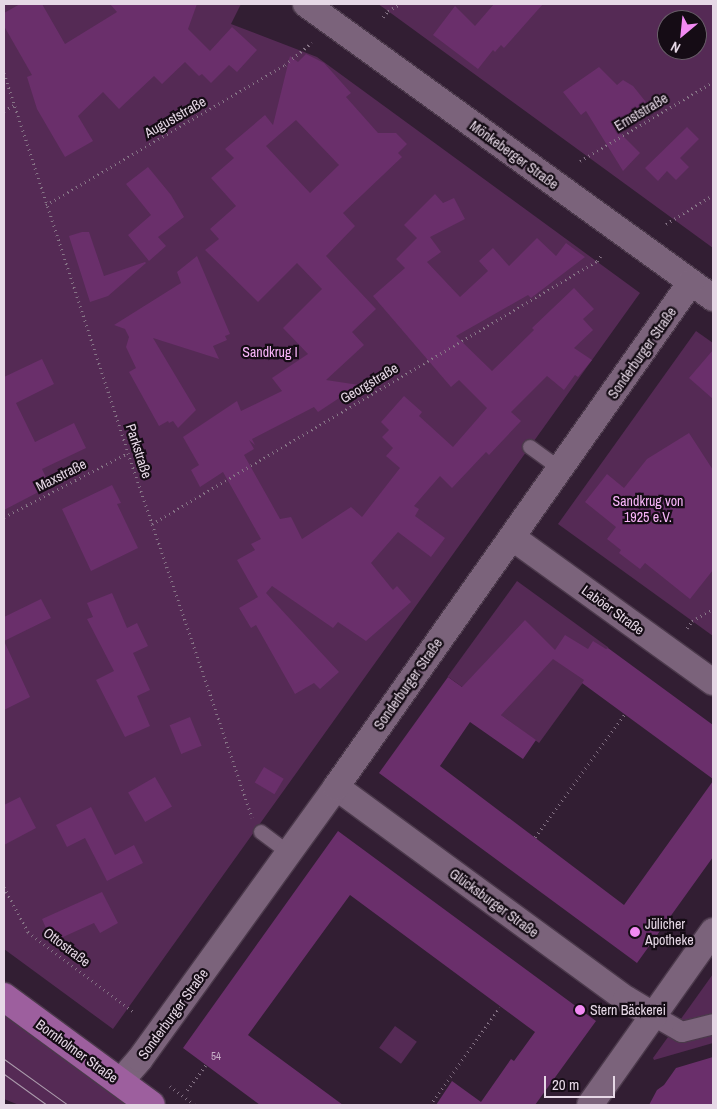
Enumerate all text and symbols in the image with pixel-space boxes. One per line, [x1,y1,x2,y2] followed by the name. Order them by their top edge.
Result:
[657,10,707,60] north arrow
[668,37,683,57] text: N
[611,90,671,134] street label: Ernststraße
[141,93,209,141] street label: Auguststraße
[466,117,562,193] street label: Mönkeberger Straße
[604,304,680,402] street label: Sonderburger Straße
[242,344,298,360] park label: Sandkrug I
[337,359,401,407] street label: Georgstraße
[122,422,156,480] street label: Parkstraße
[33,455,89,495] street label: Maxstraße
[613,493,683,526] park label: Sandkrug von 1925 e.V.
[578,582,648,638] street label: Laböer Straße
[370,635,446,733] street label: Sonderburger Straße
[446,865,542,941] street label: Glücksburger Straße
[645,916,694,949] place label: Jülicher Apotheke
[40,924,94,970] street label: Ottostraße
[629,926,641,938] marker: Jülicher Apotheke
[135,965,211,1063] street label: Sonderburger Straße
[590,1002,666,1018] place label: Stern Bäckerei
[574,1004,586,1016] marker: Stern Bäckerei
[33,1016,121,1086] street label: Bornholmer Straße
[211,1049,221,1063] house number: 54
[547,1066,618,1098] scale bar
[552,1074,579,1095] text: 20 m

